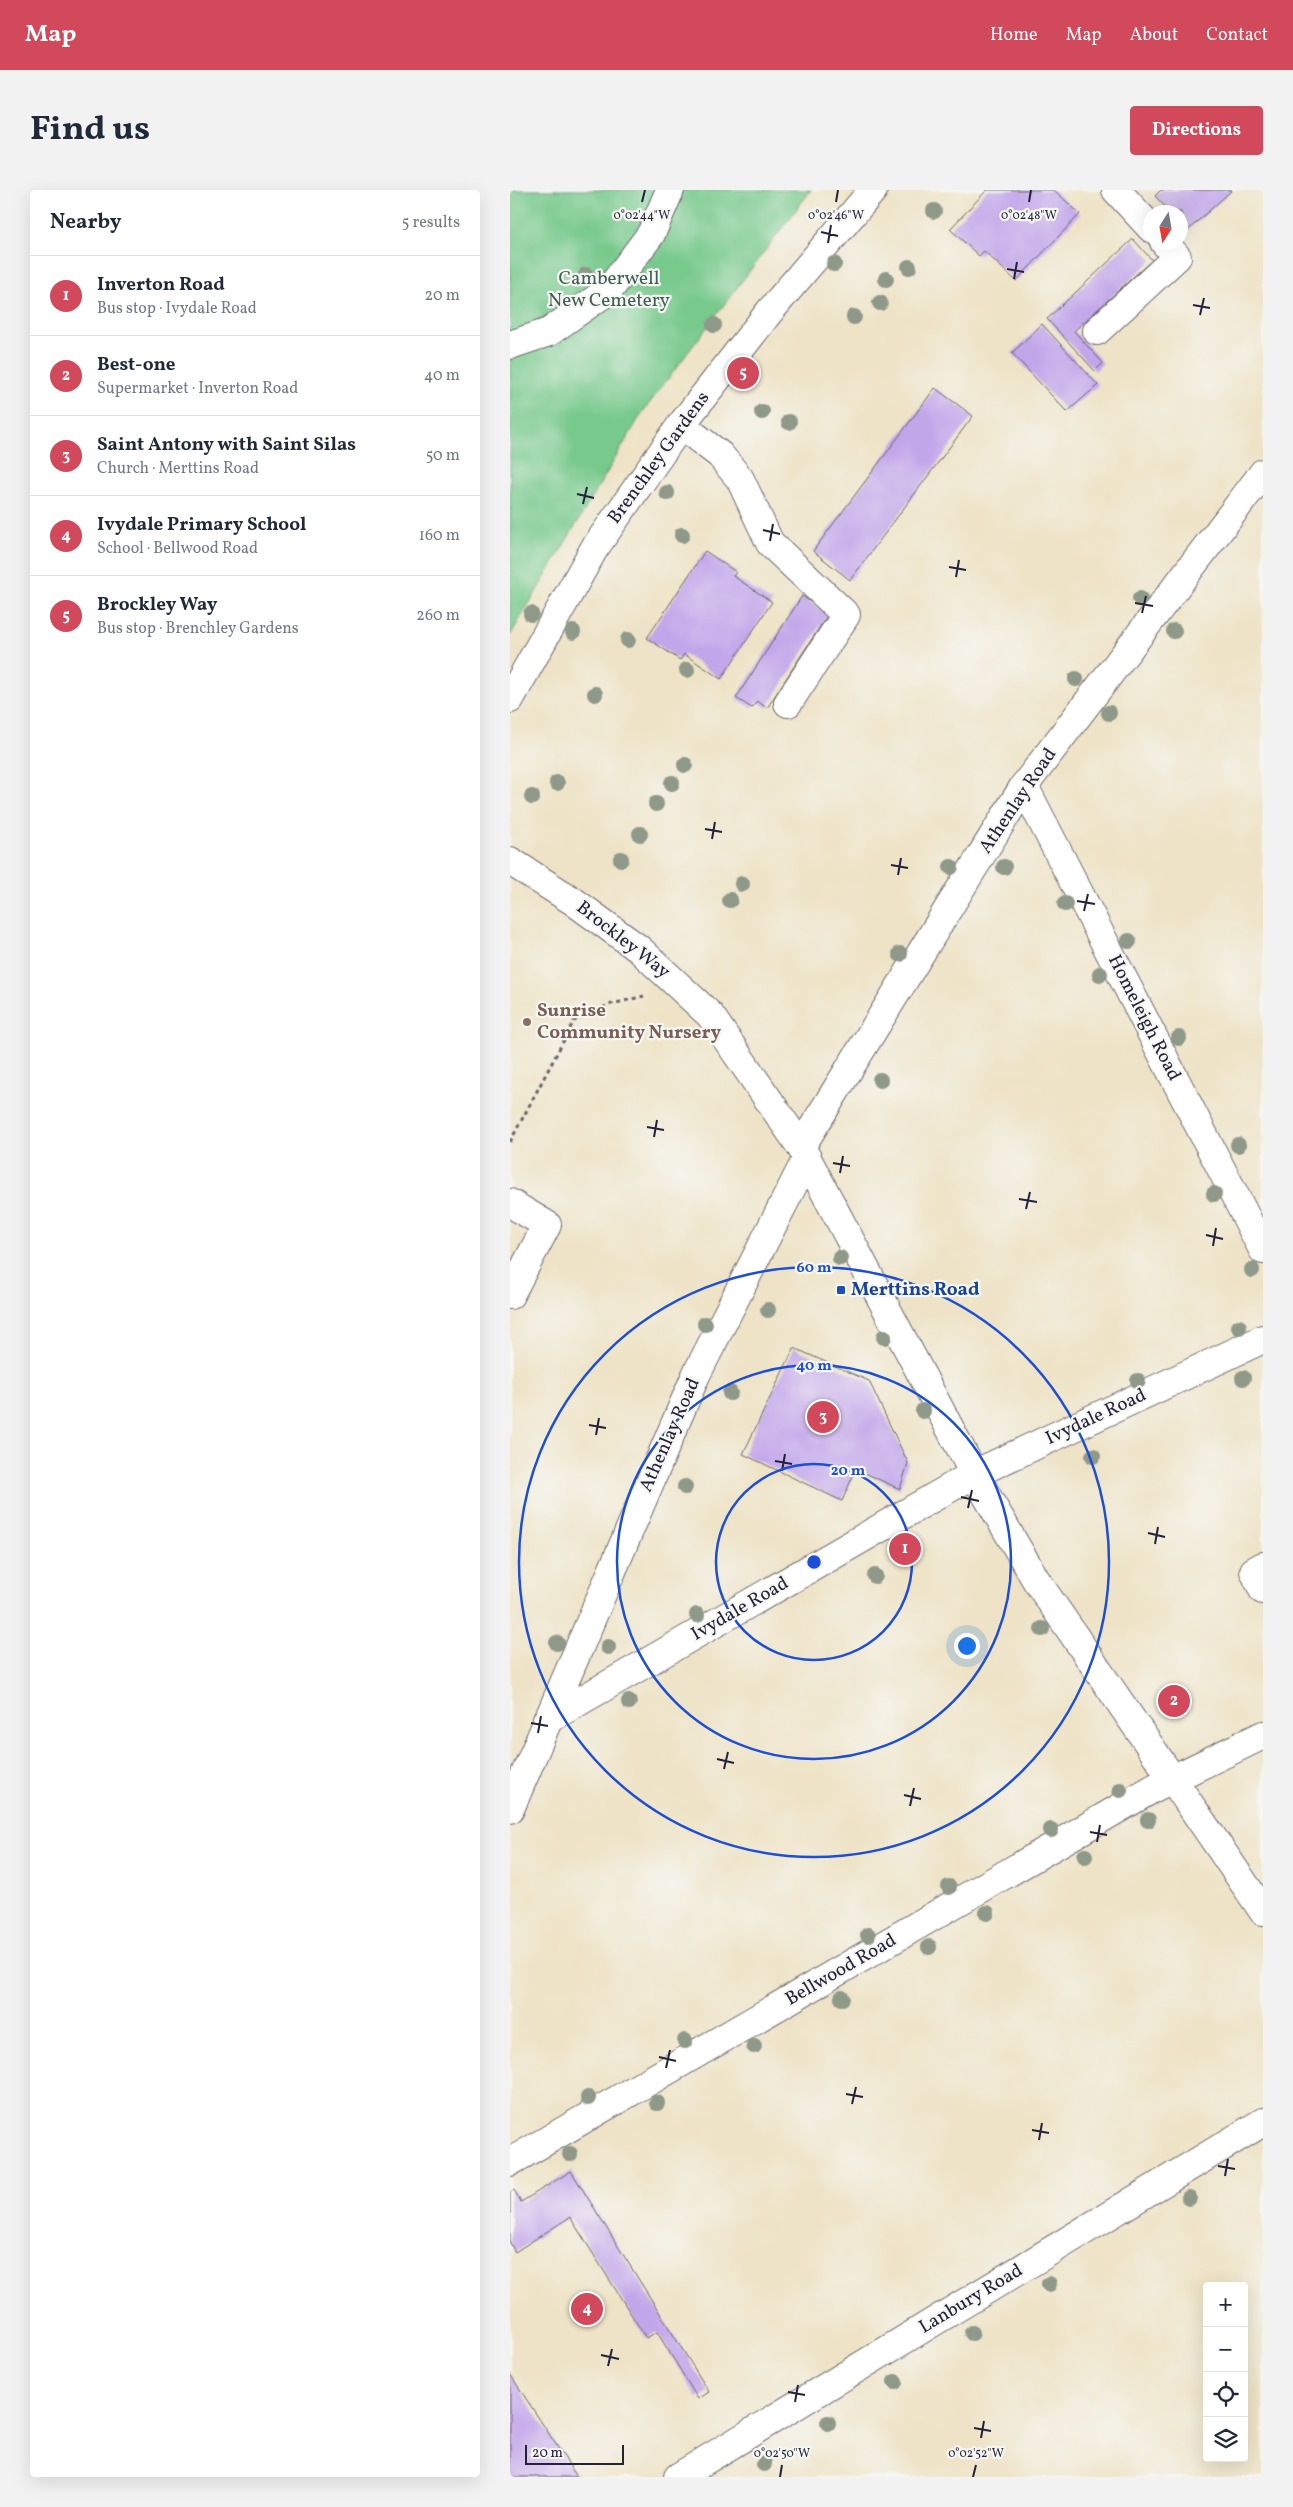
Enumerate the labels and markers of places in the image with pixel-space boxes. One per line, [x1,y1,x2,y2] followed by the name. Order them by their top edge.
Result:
[727,354,759,392] pin: 5
[537,998,722,1046] place label: Sunrise Community Nursery
[521,1016,533,1028] marker: Sunrise Community Nursery
[851,1277,980,1303] place label: Merttins Road
[835,1284,847,1296] marker: Merttins Road
[807,1398,839,1436] pin: 3
[889,1530,921,1568] pin: 1
[805,1553,823,1571] centre of rings
[1158,1682,1190,1720] pin: 2
[571,2290,603,2328] pin: 4

